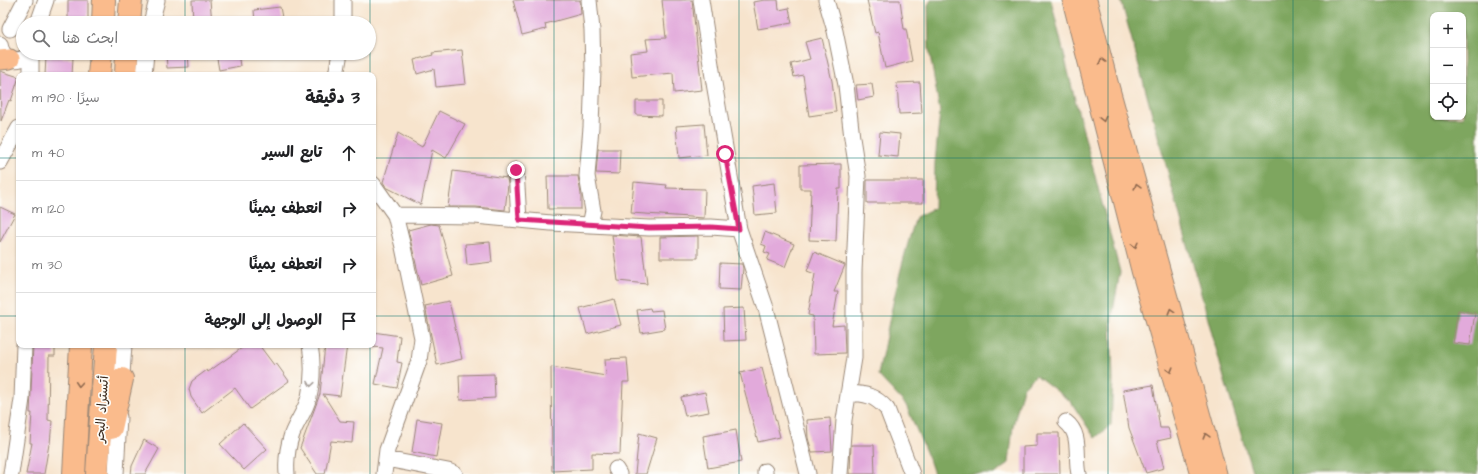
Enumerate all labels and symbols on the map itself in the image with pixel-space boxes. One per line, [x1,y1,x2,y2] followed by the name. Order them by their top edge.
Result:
[1099,57,1107,64] one-way arrow
[1098,115,1107,122] one-way arrow
[716,145,734,163] route start
[507,161,525,179] route end
[1133,183,1142,190] one-way arrow
[1130,241,1139,248] one-way arrow
[1168,308,1176,314] one-way arrow
[1165,366,1174,373] one-way arrow
[91,374,113,444] street label: أتستراد البحر
[74,381,83,387] one-way arrow
[307,381,316,387] one-way arrow
[1202,433,1211,440] one-way arrow

